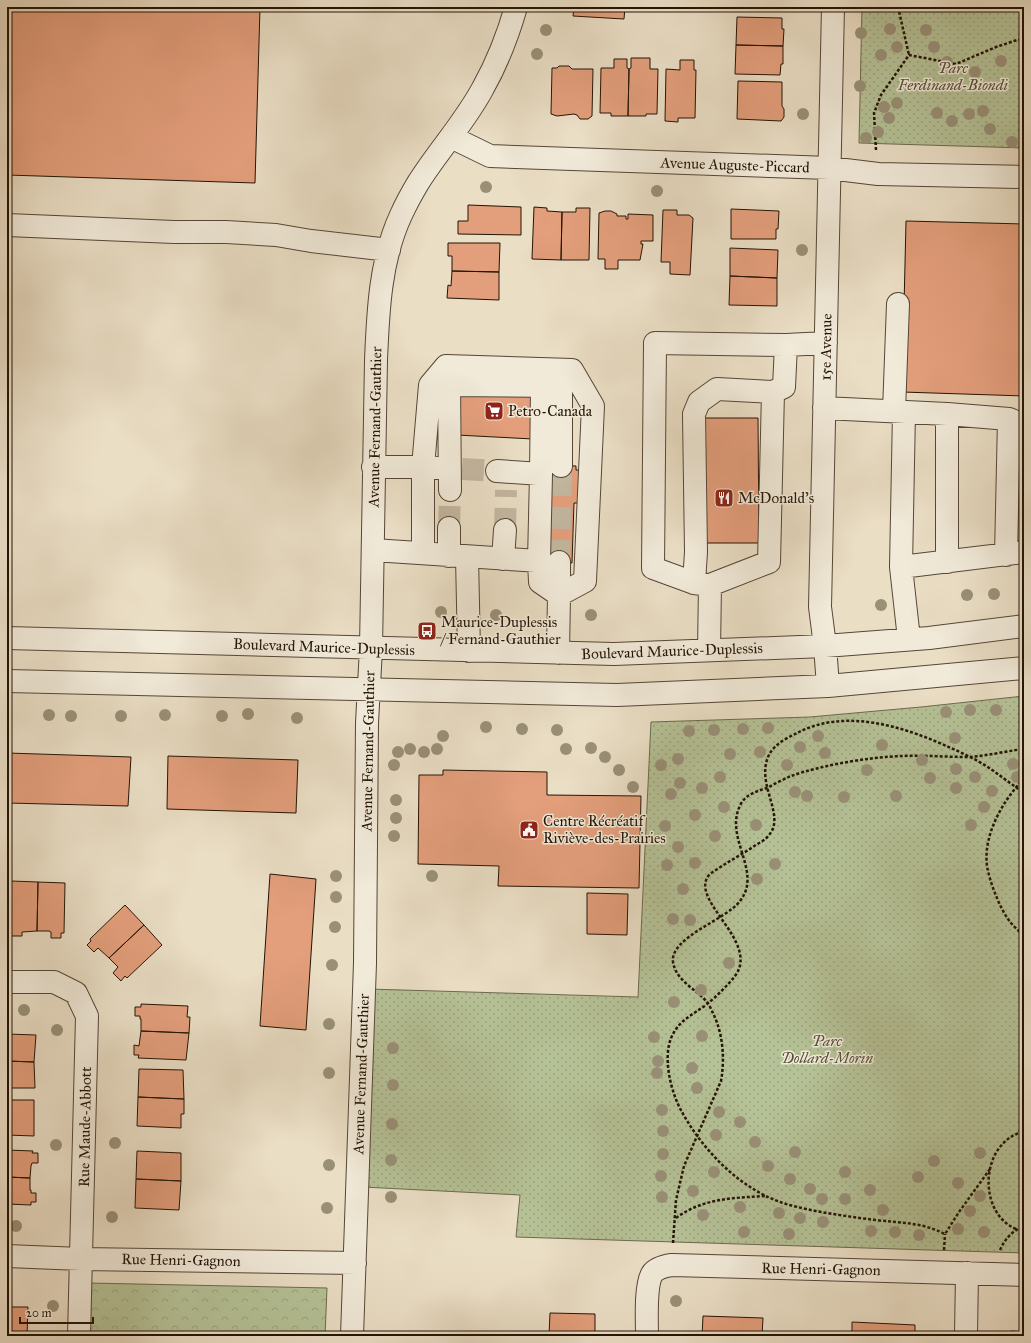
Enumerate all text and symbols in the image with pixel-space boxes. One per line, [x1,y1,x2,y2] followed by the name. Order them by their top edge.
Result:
[897,59,1009,94] park label: Parc Ferdinand-Biondi
[659,153,810,177] street label: Avenue Auguste-Piccard
[816,313,836,381] street label: 15e Avenue
[365,346,385,509] street label: Avenue Fernand-Gauthier
[483,400,505,422] supermarket icon: Petro-Canada
[508,402,593,420] place label: Petro-Canada
[713,487,735,509] restaurant icon: McDonald's
[738,489,814,507] place label: McDonald's
[440,613,561,648] place label: Maurice-Duplessis / Fernand-Gauthier
[416,620,438,642] bus stop icon: Maurice-Duplessis / Fernand-Gauthier
[233,635,415,659] street label: Boulevard Maurice-Duplessis
[581,639,763,663] street label: Boulevard Maurice-Duplessis
[358,670,378,833] street label: Avenue Fernand-Gauthier
[543,812,666,847] place label: Centre Récréatif Riviève-des-Prairies
[518,819,540,841] public building icon: Centre Récréatif Riviève-des-Prairies
[349,993,373,1156] street label: Avenue Fernand-Gauthier
[781,1032,873,1067] park label: Parc Dollard-Morin
[75,1066,95,1187] street label: Rue Maude-Abbott
[121,1250,241,1270] street label: Rue Henri-Gagnon
[761,1259,881,1279] street label: Rue Henri-Gagnon
[20,1299,93,1325] scale bar
[26,1306,52,1320] text: 20 m

